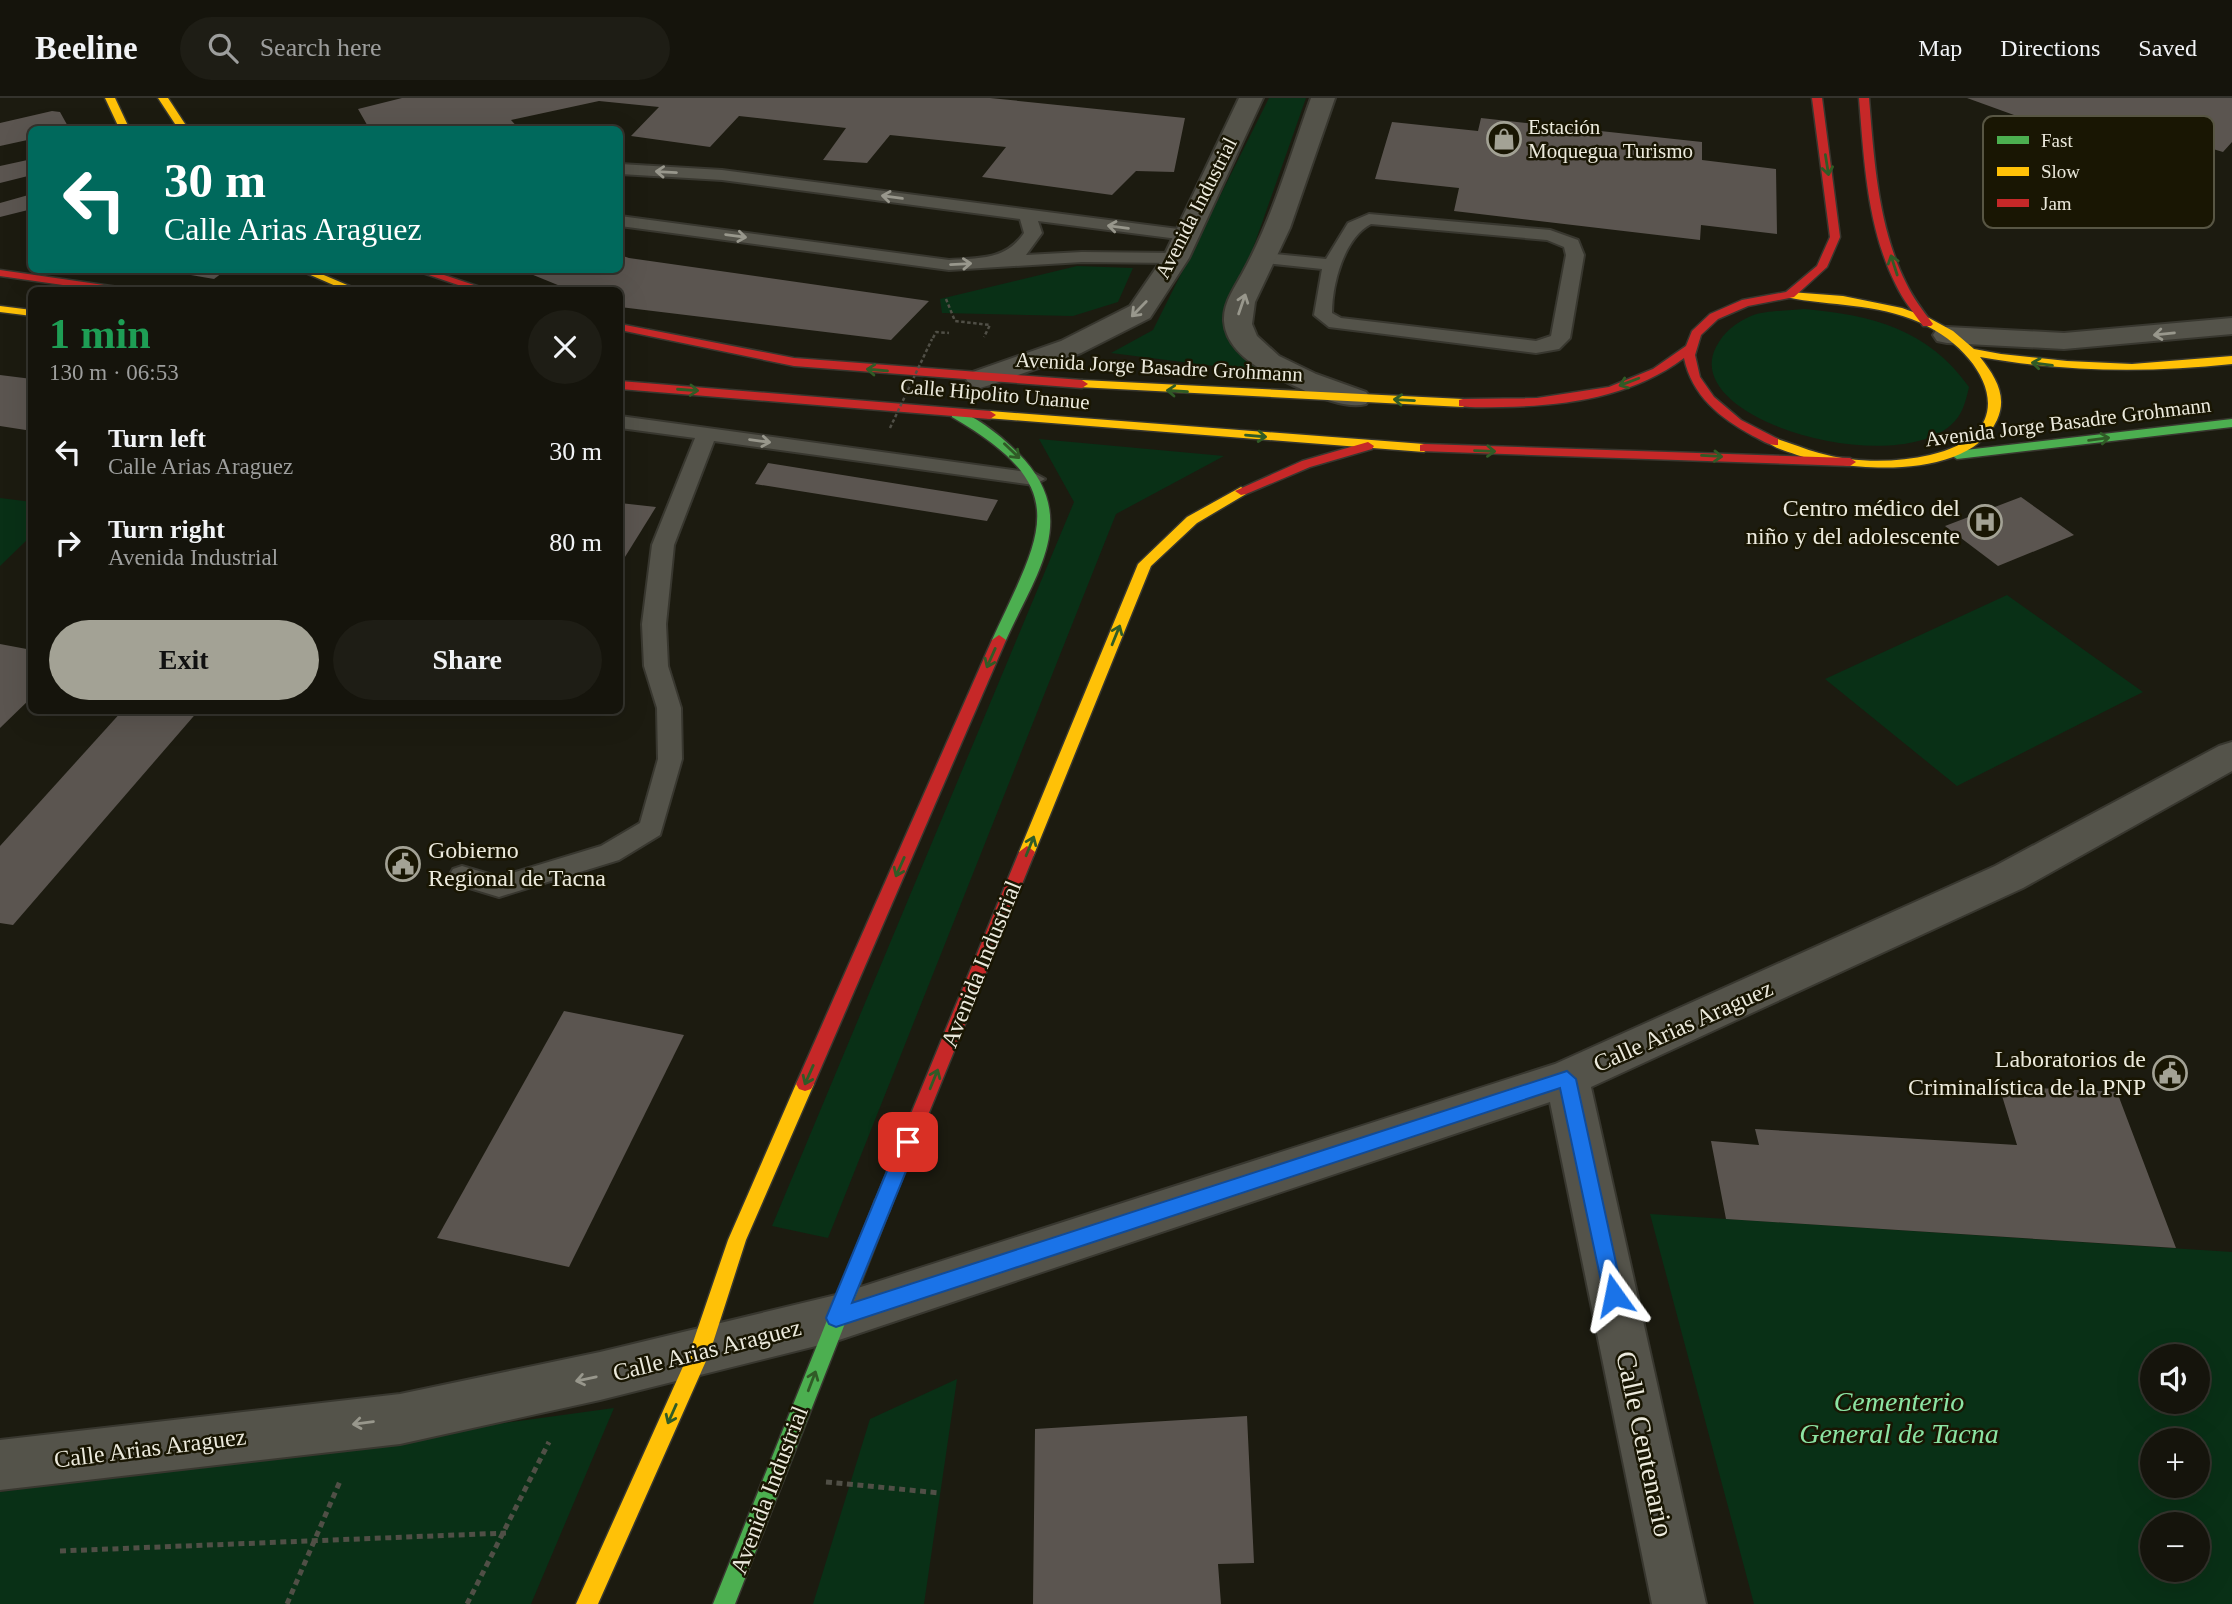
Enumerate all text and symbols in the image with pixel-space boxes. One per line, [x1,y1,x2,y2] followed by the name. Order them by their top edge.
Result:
[180,17,670,80] search box
[204,29,242,67] icon: search
[35,30,138,66] text: Beeline
[260,33,382,62] text: Search here
[1918,35,1962,61] text: Map
[2000,35,2100,61] text: Directions
[2138,35,2197,61] text: Saved
[1528,115,1693,163] place label: Estación Moquegua Turismo
[1983,116,2214,228] legend
[1485,120,1523,158] shop icon: Estación Moquegua Turismo
[2041,130,2073,151] text: Fast
[1150,133,1242,283] street label: Avenida Industrial
[164,153,266,208] text: 30 m
[49,154,140,245] icon: left
[1821,154,1834,176] one-way arrow
[2041,161,2080,182] text: Slow
[655,165,678,178] one-way arrow
[882,191,904,204] one-way arrow
[2041,193,2072,214] text: Jam
[164,211,422,247] text: Calle Arias Araguez
[1107,220,1130,233] one-way arrow
[724,230,747,243] one-way arrow
[1887,254,1900,276] one-way arrow
[950,257,972,270] one-way arrow
[1237,293,1250,315] one-way arrow
[1131,300,1148,317] one-way arrow
[528,310,602,384] button: close
[49,311,151,357] text: 1 min
[2153,328,2176,341] one-way arrow
[1015,347,1304,387] street label: Avenida Jorge Basadre Grohmann
[2031,358,2054,371] one-way arrow
[49,360,179,385] text: 130 m · 06:53
[866,363,889,376] one-way arrow
[899,374,1091,414] street label: Calle Hipolito Unanue
[1619,377,1640,390] one-way arrow
[676,384,698,397] one-way arrow
[1166,384,1189,397] one-way arrow
[1924,392,2213,451] street label: Avenida Jorge Basadre Grohmann
[1393,394,1416,407] one-way arrow
[108,424,206,453] text: Turn left
[1244,430,1267,443] one-way arrow
[2087,432,2110,445] one-way arrow
[49,433,87,471] icon: left
[748,435,771,448] one-way arrow
[549,437,602,466] text: 30 m
[1004,443,1021,460] one-way arrow
[1473,444,1496,457] one-way arrow
[1700,449,1723,462] one-way arrow
[108,454,293,479] text: Calle Arias Araguez
[1746,495,1960,549] place label: Centro médico del niño y del adolescente
[1966,503,2004,541] hospital icon: Centro médico del niño y del adolescente
[108,515,225,544] text: Turn right
[49,524,87,562] icon: right
[549,528,602,557] text: 80 m
[108,545,278,570] text: Avenida Industrial
[49,620,319,700] button: Exit
[333,620,602,700] button: Share
[1110,625,1123,647] one-way arrow
[983,647,996,668] one-way arrow
[1024,836,1037,857] one-way arrow
[428,837,606,891] place label: Gobierno Regional de Tacna
[384,845,422,883] public building icon: Gobierno Regional de Tacna
[893,855,906,877] one-way arrow
[936,877,1026,1051] street label: Avenida Industrial
[1589,975,1777,1077] street label: Calle Arias Araguez
[1908,1046,2146,1100] place label: Laboratorios de Criminalística de la PNP
[2151,1054,2189,1092] public building icon: Laboratorios de Criminalística de la PNP
[802,1064,815,1085] one-way arrow
[928,1069,941,1090] one-way arrow
[878,1112,938,1172] pin
[889,1123,927,1161] icon: arrive
[1577,1258,1651,1332] position arrow
[610,1314,804,1386] street label: Calle Arias Araguez
[2140,1344,2210,1582] map controls
[2140,1344,2210,1414] button: sound
[1610,1348,1680,1540] street label: Calle Centenario
[806,1370,819,1392] one-way arrow
[575,1373,598,1386] one-way arrow
[1799,1386,1999,1449] park label: Cementerio General de Tacna
[725,1402,813,1578] street label: Avenida Industrial
[665,1403,678,1424] one-way arrow
[352,1417,375,1430] one-way arrow
[53,1423,247,1473] street label: Calle Arias Araguez
[2140,1428,2210,1498] button: +
[2140,1512,2210,1582] button: −

